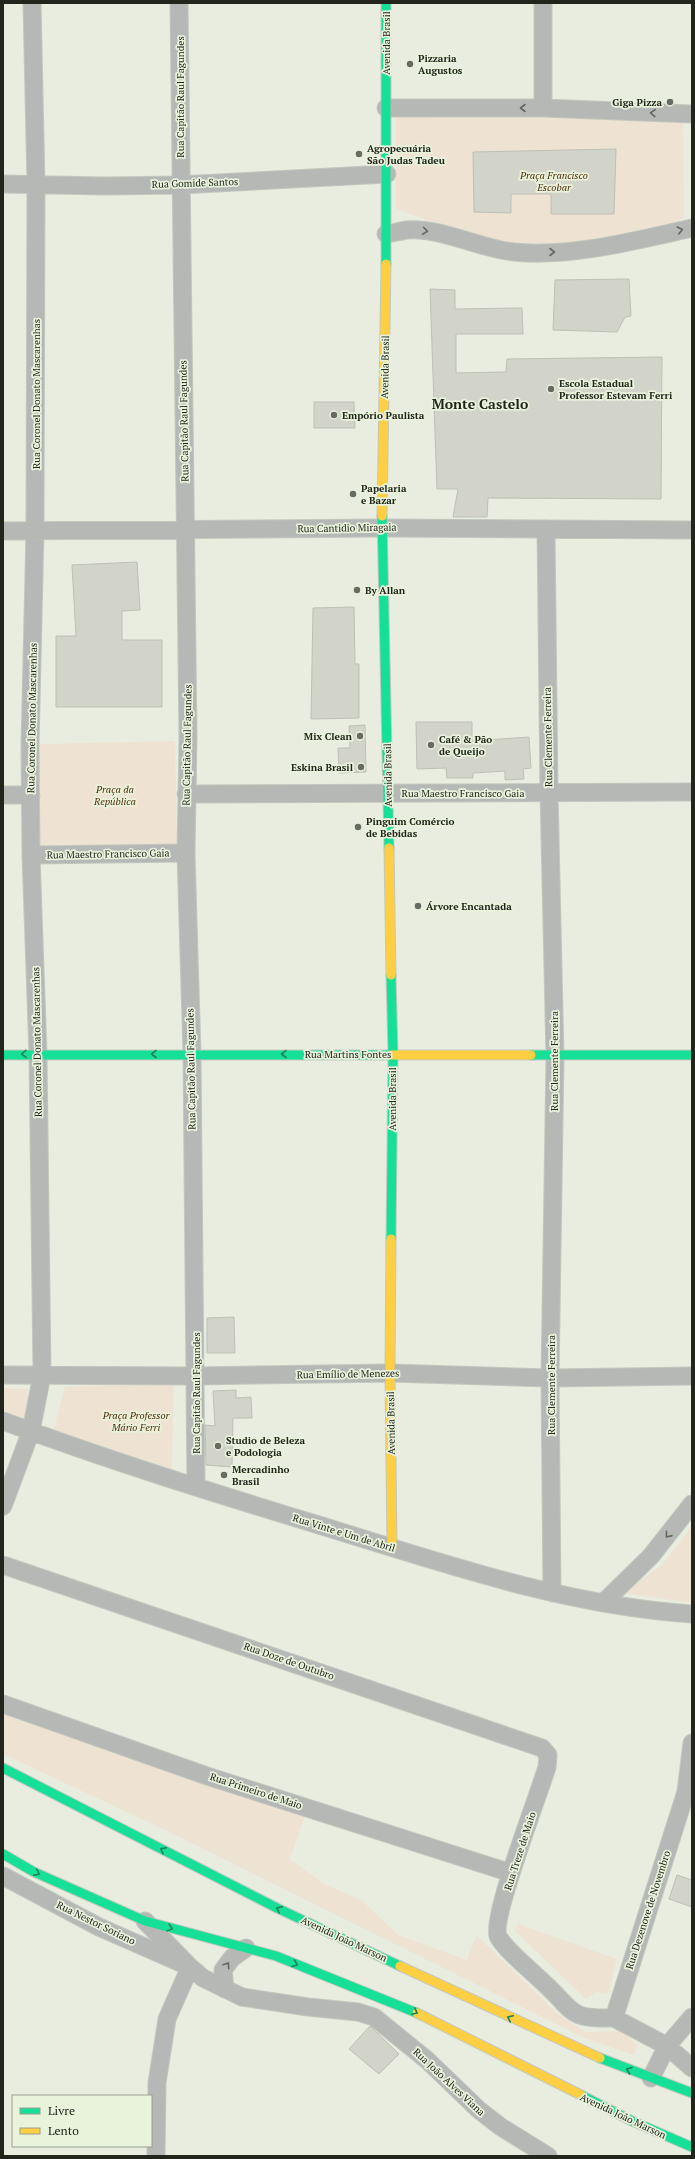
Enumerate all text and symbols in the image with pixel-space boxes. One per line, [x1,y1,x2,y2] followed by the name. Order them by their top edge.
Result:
[380,11,393,75] street label: Avenida Brasil
[174,36,187,158] street label: Rua Capitão Raul Fagundes
[418,52,463,77] place label: Pizzaria Augustos
[405,59,415,69] marker: Pizzaria Augustos
[612,96,662,109] place label: Giga Pizza
[665,97,675,107] marker: Giga Pizza
[520,104,526,112] one-way arrow
[650,108,656,117] one-way arrow
[367,142,446,167] place label: Agropecuária São Judas Tadeu
[354,149,364,159] marker: Agropecuária São Judas Tadeu
[519,169,588,194] park label: Praça Francisco Escobar
[152,175,238,191] street label: Rua Gomide Santos
[422,226,428,235] one-way arrow
[677,227,683,235] one-way arrow
[549,248,555,256] one-way arrow
[30,319,43,469] street label: Rua Coronel Donato Mascarenhas
[378,335,392,399] street label: Avenida Brasil
[176,360,192,482] street label: Rua Capitão Raul Fagundes
[559,377,673,402] place label: Escola Estadual Professor Estevam Ferri
[546,384,556,394] marker: Escola Estadual Professor Estevam Ferri
[432,394,528,413] district label: Monte Castelo
[342,409,425,422] place label: Empório Paulista
[329,410,339,420] marker: Empório Paulista
[361,482,407,507] place label: Papelaria e Bazar
[348,489,358,499] marker: Papelaria e Bazar
[297,521,397,535] street label: Rua Cantidio Miragaia
[365,584,406,597] place label: By Allan
[352,585,362,595] marker: By Allan
[24,643,40,793] street label: Rua Coronel Donato Mascarenhas
[179,684,195,806] street label: Rua Capitão Raul Fagundes
[541,687,555,787] street label: Rua Clemente Ferreira
[304,730,353,743] place label: Mix Clean
[355,731,365,741] marker: Mix Clean
[439,733,492,758] place label: Café & Pão de Queijo
[426,740,436,750] marker: Café & Pão de Queijo
[381,743,395,807] street label: Avenida Brasil
[291,761,354,774] place label: Eskina Brasil
[356,762,366,772] marker: Eskina Brasil
[93,783,136,808] park label: Praça da República
[402,787,524,800] street label: Rua Maestro Francisco Gaia
[366,815,455,840] place label: Pinguim Comércio de Bebidas
[353,822,363,832] marker: Pinguim Comércio de Bebidas
[46,846,170,862] street label: Rua Maestro Francisco Gaia
[426,900,512,913] place label: Árvore Encantada
[413,901,423,911] marker: Árvore Encantada
[29,967,45,1117] street label: Rua Coronel Donato Mascarenhas
[183,1008,199,1130] street label: Rua Capitão Raul Fagundes
[548,1011,561,1111] street label: Rua Clemente Ferreira
[305,1048,391,1061] street label: Rua Martins Fontes
[21,1050,27,1059] one-way arrow
[151,1050,157,1058] one-way arrow
[281,1050,287,1058] one-way arrow
[386,1067,399,1131] street label: Avenida Brasil
[190,1332,203,1454] street label: Rua Capitão Raul Fagundes
[545,1335,558,1435] street label: Rua Clemente Ferreira
[297,1367,399,1381] street label: Rua Emílio de Menezes
[384,1391,398,1455] street label: Avenida Brasil
[102,1409,171,1434] park label: Praça Professor Mário Ferri
[226,1434,305,1459] place label: Studio de Beleza e Podologia
[213,1441,223,1451] marker: Studio de Beleza e Podologia
[232,1463,290,1488] place label: Mercadinho Brasil
[219,1470,229,1480] marker: Mercadinho Brasil
[291,1511,397,1555] street label: Rua Vinte e Um de Abril
[666,1530,673,1537] one-way arrow
[242,1639,336,1683] street label: Rua Doze de Outubro
[208,1770,304,1812] street label: Rua Primeiro de Maio
[501,1810,539,1892] street label: Rua Treze de Maio
[160,1847,167,1854] one-way arrow
[623,1849,673,1971] street label: Rua Dezenove de Novembro
[33,1868,40,1876] one-way arrow
[54,1898,138,1948] street label: Rua Nestor Soriano
[275,1906,283,1914] one-way arrow
[299,1913,389,1965] street label: Avenida João Marson
[166,1923,173,1932] one-way arrow
[291,1959,298,1967] one-way arrow
[222,1962,230,1969] one-way arrow
[411,2007,419,2015] one-way arrow
[507,2015,514,2023] one-way arrow
[410,2045,488,2119] street label: Rua João Alves Viana
[626,2066,633,2074] one-way arrow
[578,2090,668,2142] street label: Avenida João Marson
[12,2095,152,2147] legend
[48,2103,75,2118] text: Livre
[48,2123,79,2138] text: Lento

